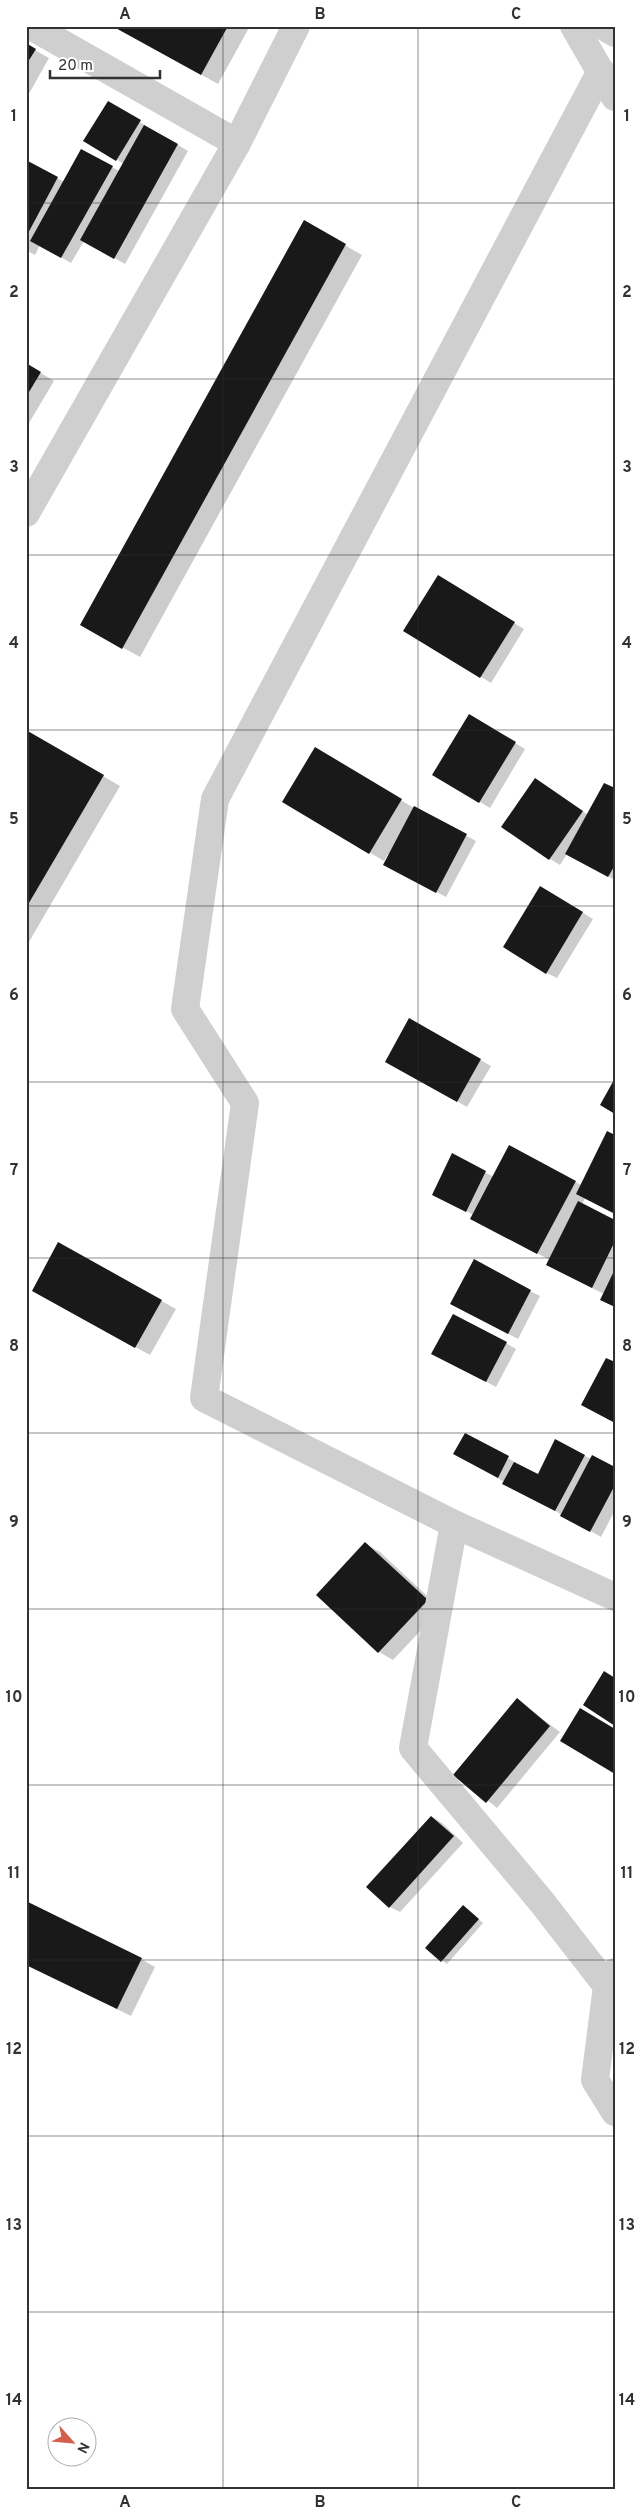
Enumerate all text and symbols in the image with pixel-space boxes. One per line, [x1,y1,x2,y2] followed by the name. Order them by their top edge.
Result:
[119,5,131,25] text: A
[314,5,326,25] text: B
[511,5,521,25] text: C
[50,48,160,80] scale bar
[58,57,93,76] text: 20 m
[11,107,17,127] text: 1
[624,107,630,127] text: 1
[9,283,19,303] text: 2
[622,283,632,303] text: 2
[9,458,19,478] text: 3
[622,458,632,478] text: 3
[9,634,19,654] text: 4
[622,634,632,654] text: 4
[9,810,19,830] text: 5
[622,810,632,830] text: 5
[9,986,19,1006] text: 6
[622,986,632,1006] text: 6
[10,1161,18,1181] text: 7
[623,1161,631,1181] text: 7
[9,1337,19,1357] text: 8
[622,1337,632,1357] text: 8
[9,1513,19,1533] text: 9
[622,1513,632,1533] text: 9
[6,1688,22,1708] text: 10
[619,1688,635,1708] text: 10
[8,1864,20,1884] text: 11
[621,1864,633,1884] text: 11
[6,2040,22,2060] text: 12
[619,2040,635,2060] text: 12
[6,2216,22,2236] text: 13
[619,2216,635,2236] text: 13
[6,2391,22,2411] text: 14
[619,2391,635,2411] text: 14
[48,2418,98,2468] north arrow
[72,2439,92,2456] text: N
[119,2493,131,2513] text: A
[314,2493,326,2513] text: B
[511,2493,521,2513] text: C

